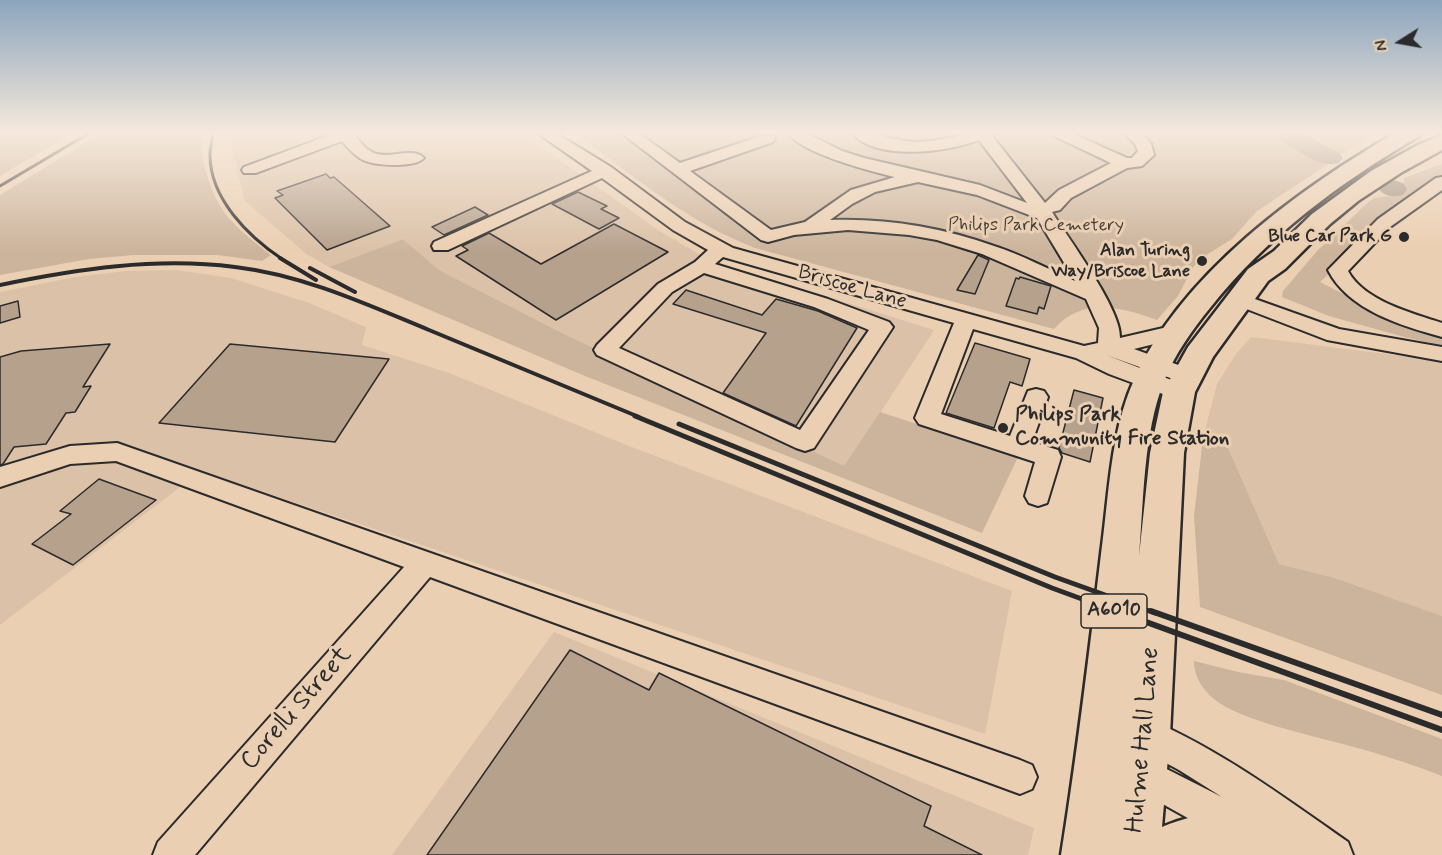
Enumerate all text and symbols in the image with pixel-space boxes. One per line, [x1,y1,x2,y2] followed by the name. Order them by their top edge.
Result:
[1370,12,1430,72] north arrow
[1371,38,1393,53] text: N
[948,215,1124,237] park label: Philips Park Cemetery
[1268,226,1392,248] place label: Blue Car Park G
[1397,230,1411,244] marker: Blue Car Park G
[1051,240,1190,282] place label: Alan Turing Way/Briscoe Lane
[1195,254,1209,268] marker: Alan Turing Way/Briscoe Lane
[795,260,909,316] street label: Briscoe Lane
[1015,403,1229,453] place label: Philips Park Community Fire Station
[996,421,1010,435] marker: Philips Park Community Fire Station
[1081,594,1147,628] road number: A6010
[235,641,359,777] street label: Corelli Street
[1120,646,1168,834] street label: Hulme Hall Lane

